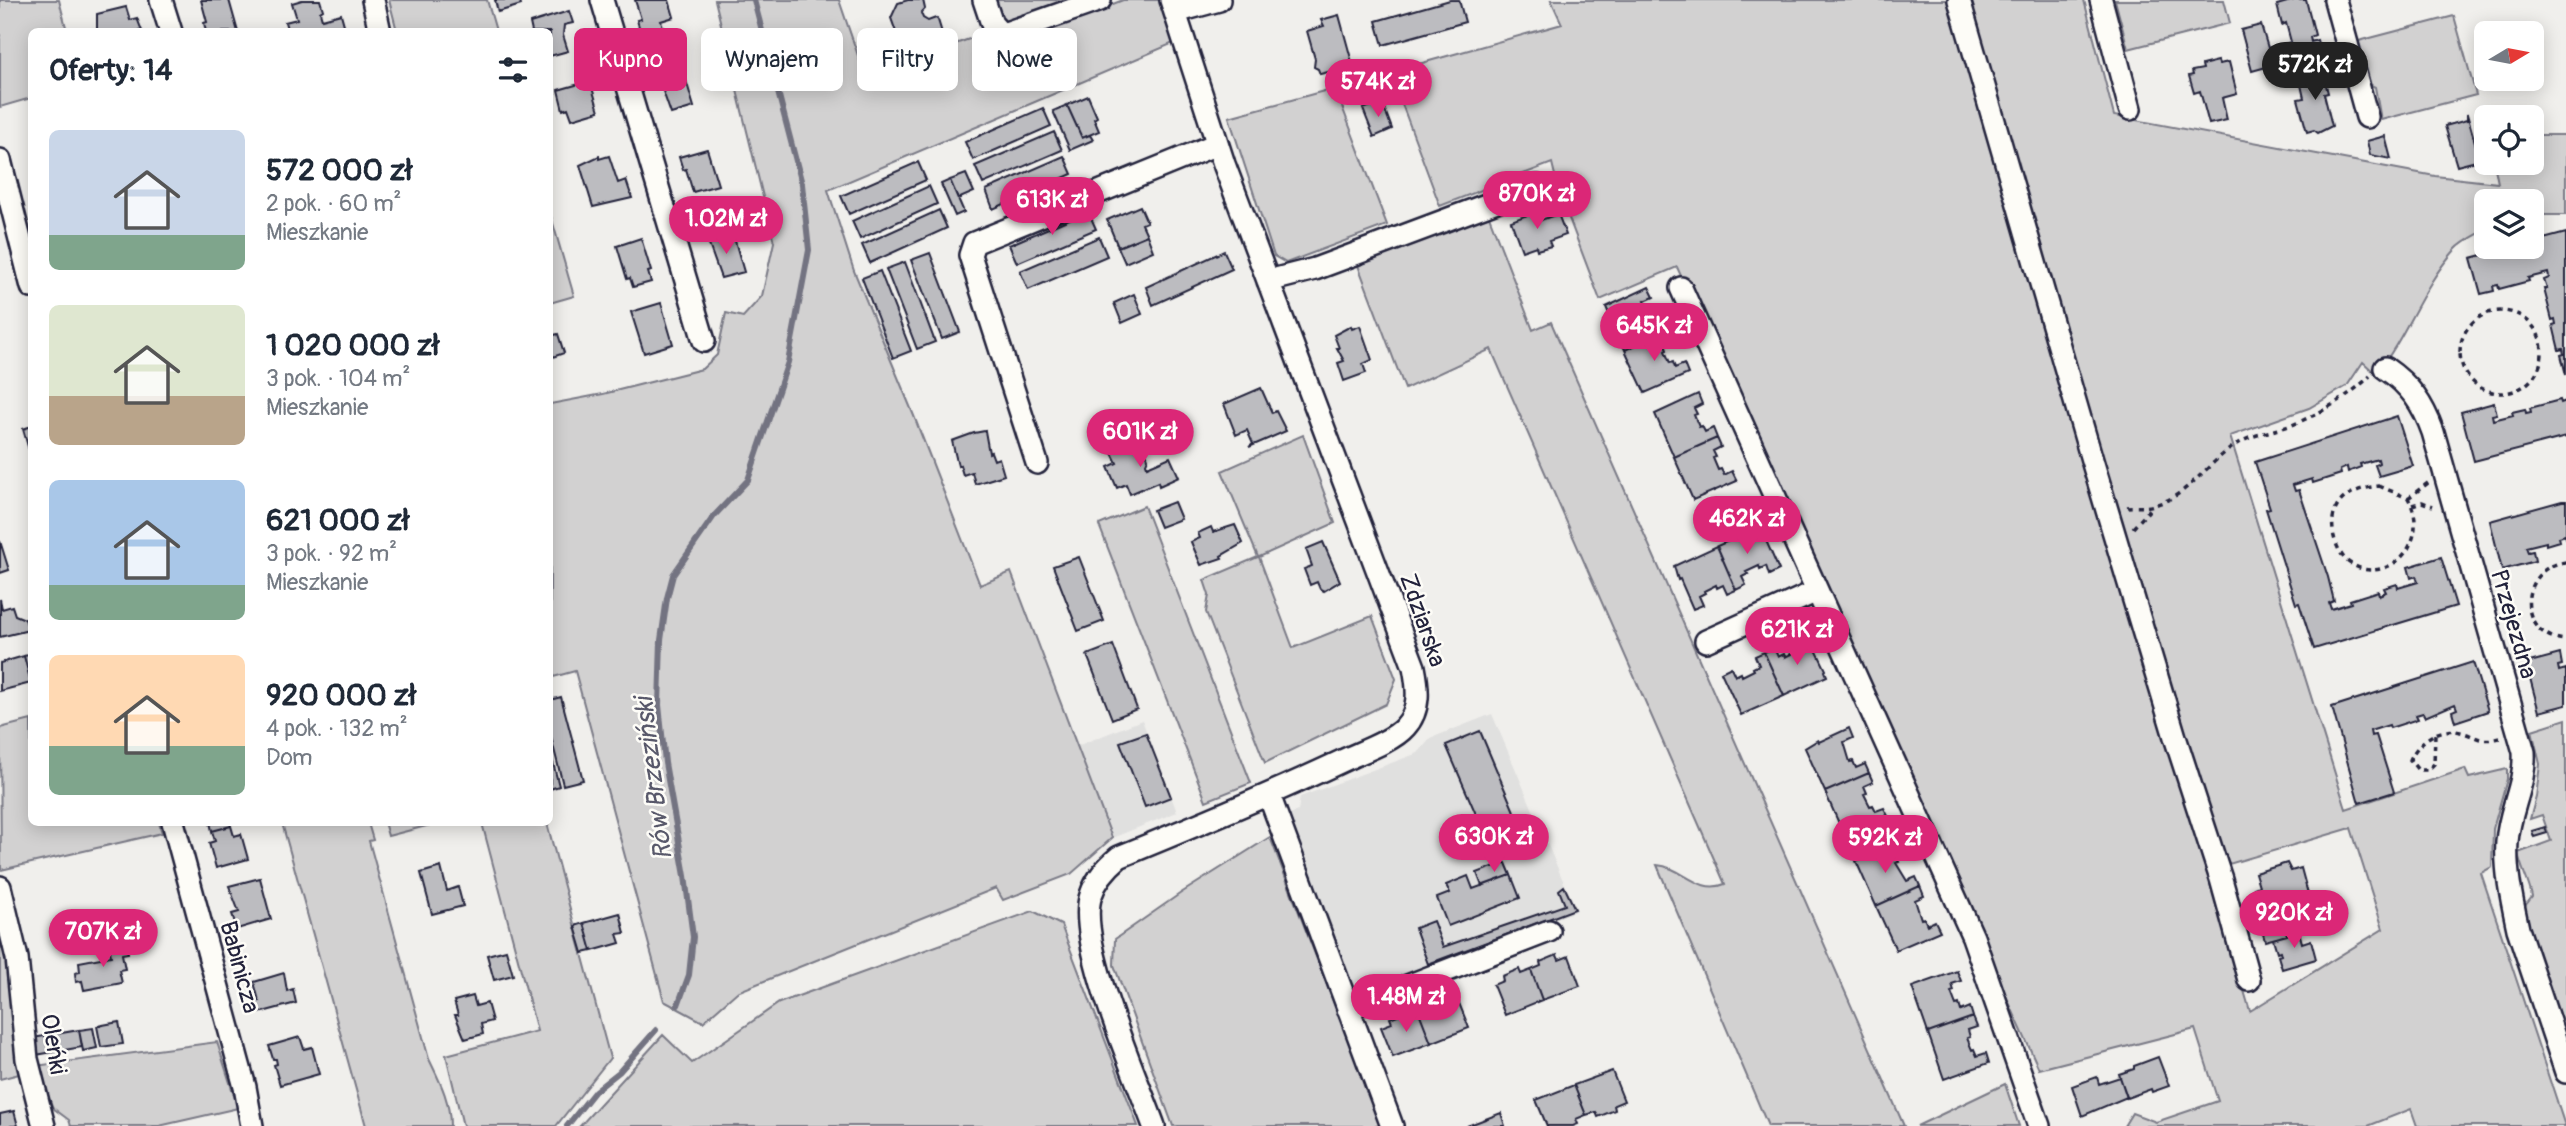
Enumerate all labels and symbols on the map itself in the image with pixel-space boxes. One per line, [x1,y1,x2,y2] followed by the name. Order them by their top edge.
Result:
[2474,21,2544,91] north arrow
[2250,42,2380,102] pin: 572K zł
[1313,60,1443,119] pin: 574K zł
[1472,172,1602,231] pin: 870K zł
[987,177,1117,237] pin: 613K zł
[654,196,798,256] pin: 1.02M zł
[1589,304,1719,363] pin: 645K zł
[1075,410,1205,469] pin: 601K zł
[1682,496,1812,556] pin: 462K zł
[2484,566,2543,682] street label: Przejezdna
[1393,570,1452,671] street label: Zdziarska
[1732,608,1862,667] pin: 621K zł
[628,692,680,862] water label: Rów Brzeziński
[1429,814,1559,874] pin: 630K zł
[1820,816,1950,875] pin: 592K zł
[2229,890,2359,950] pin: 920K zł
[38,909,168,969] pin: 707K zł
[213,918,266,1016] street label: Babinicza
[1334,974,1478,1034] pin: 1.48M zł
[34,1012,73,1076] street label: Oleńki

